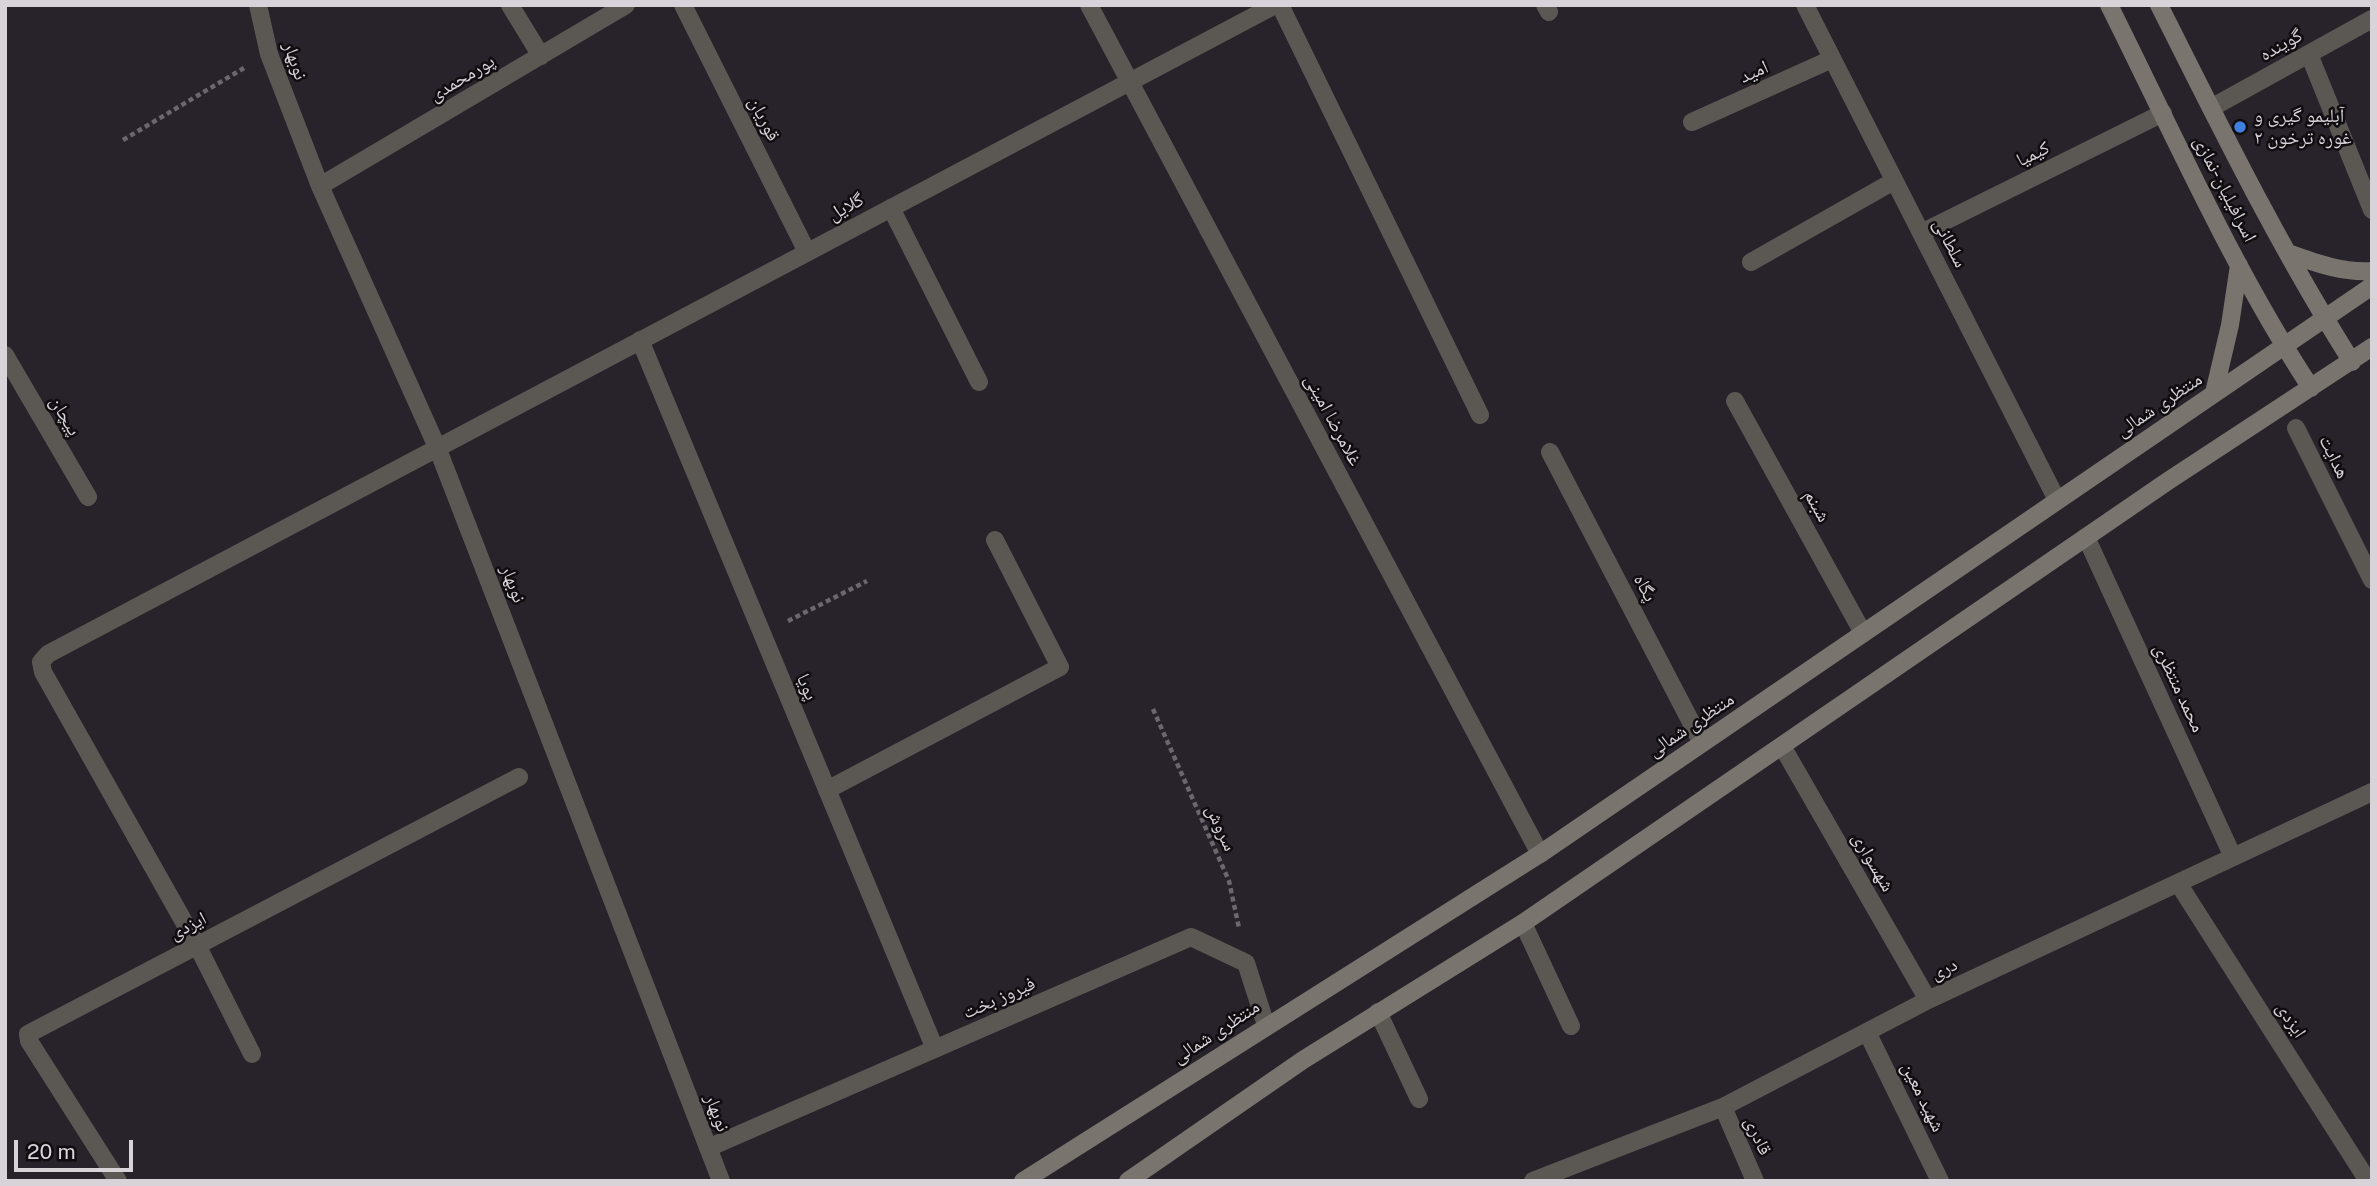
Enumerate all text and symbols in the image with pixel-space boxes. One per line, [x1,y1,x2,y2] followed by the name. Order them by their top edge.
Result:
[2256,24,2306,66] street label: گوینده
[278,39,312,83] street label: نوبهار
[425,50,499,106] street label: پورمحمدی
[1736,56,1772,88] street label: امید
[743,93,785,145] street label: قوریان
[2254,105,2352,149] place label: آبلیمو گیری و غوره ترخون ٢
[2232,119,2248,135] marker: آبلیمو گیری و غوره ترخون ٢
[2189,132,2261,246] street label: اسرافیلیان-نمازی
[2013,136,2053,172] street label: کیمیا
[824,188,868,226] street label: گلایل
[1928,215,1972,271] street label: سلطانی
[2111,368,2207,442] street label: منتظری شمالی
[1299,370,1367,470] street label: غلامرضا امینی
[45,392,85,440] street label: پیچان
[2314,432,2354,482] street label: هدایت
[1799,486,1835,526] street label: شبنم
[495,562,531,606] street label: نوبهار
[1628,570,1662,606] street label: پگاه
[2149,640,2209,736] street label: محمد منتظری
[791,670,823,704] street label: پویا
[1643,688,1739,762] street label: منتظری شمالی
[1201,801,1241,855] street label: سروش
[1847,828,1899,896] street label: شهسواری
[166,907,210,945] street label: ایزدی
[1927,953,1961,985] street label: دری
[959,972,1039,1024] street label: فیروز بخت
[1168,995,1264,1069] street label: منتظری شمالی
[2271,998,2311,1042] street label: ایزدی
[1896,1058,1950,1136] street label: شهید معین
[699,1091,735,1135] street label: نوبهار
[1740,1113,1776,1159] street label: قادری
[18,1126,136,1170] scale bar
[27,1139,76,1164] text: 20 m

